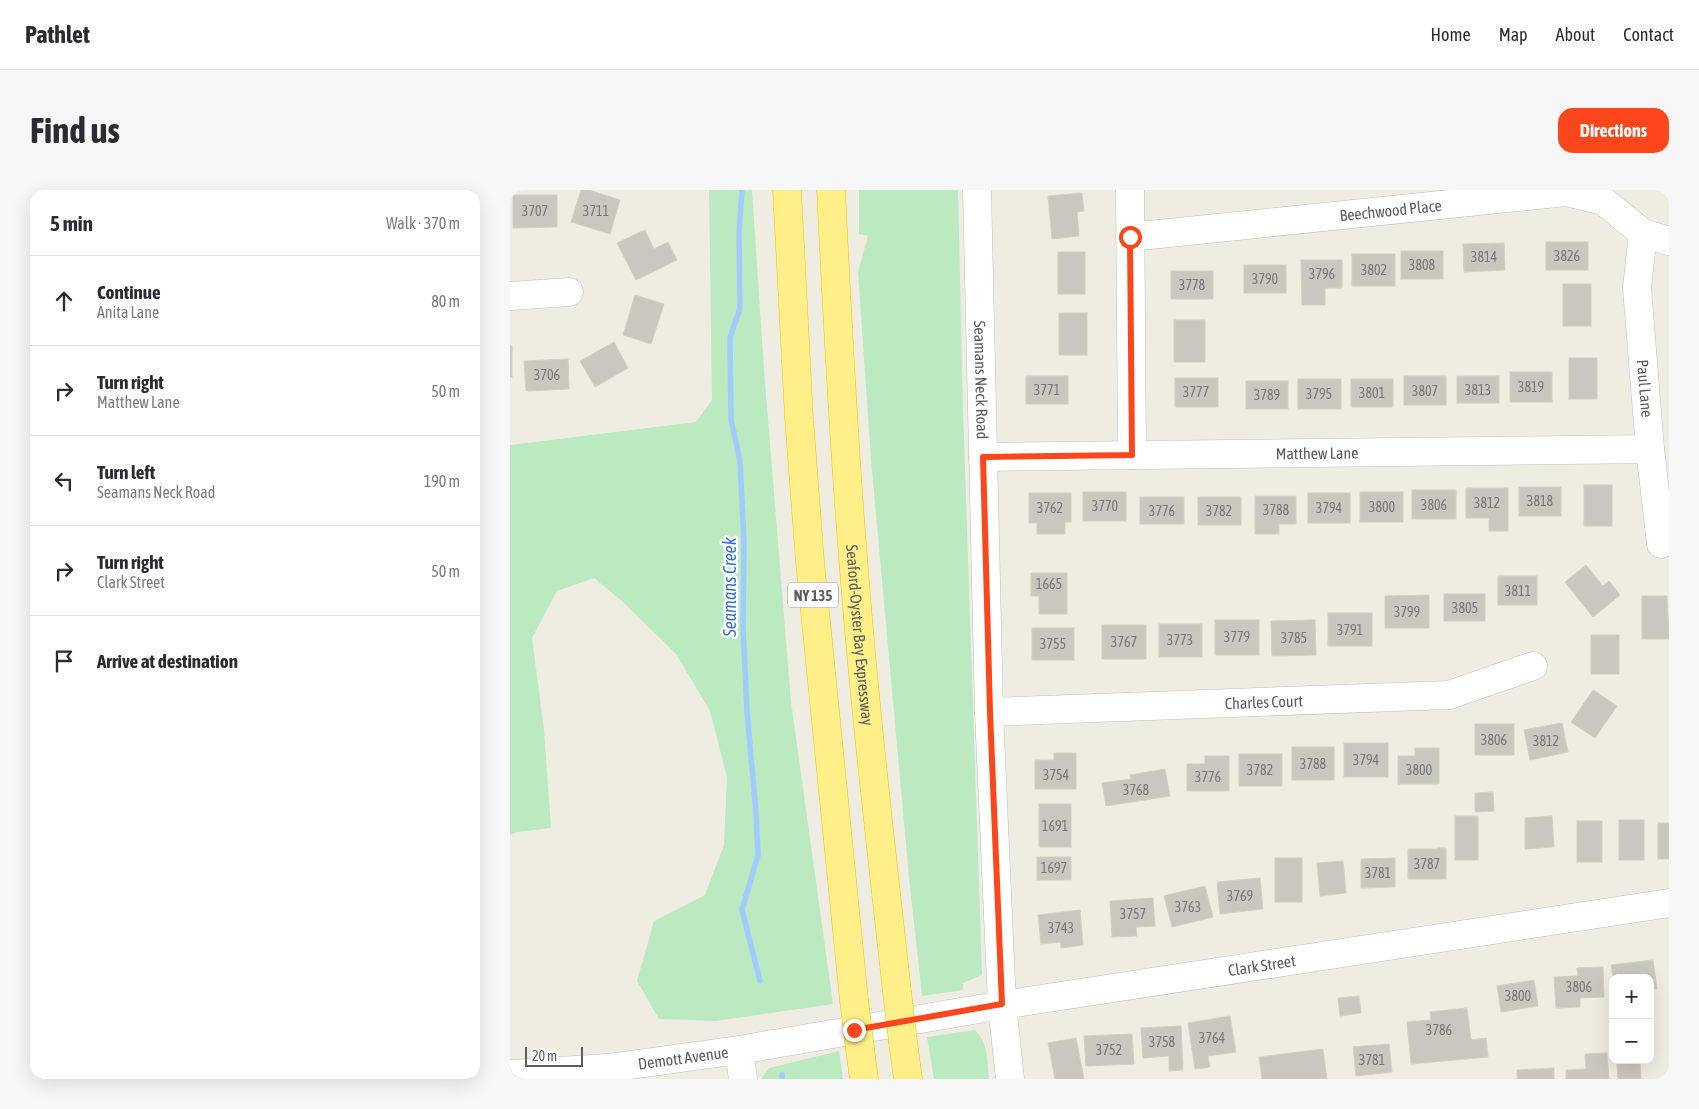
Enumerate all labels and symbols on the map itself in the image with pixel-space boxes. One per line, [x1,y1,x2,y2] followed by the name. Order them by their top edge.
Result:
[1339,196,1443,224] street label: Beechwood Place
[522,203,548,219] house number: 3707
[583,203,609,219] house number: 3711
[1119,226,1142,249] route start
[1554,248,1581,264] house number: 3826
[1471,249,1498,265] house number: 3814
[1409,257,1436,273] house number: 3808
[1361,262,1387,278] house number: 3802
[1309,266,1336,282] house number: 3796
[1252,271,1279,287] house number: 3790
[1179,277,1206,293] house number: 3778
[971,321,992,439] street label: Seamans Neck Road
[1634,359,1656,418] street label: Paul Lane
[534,367,561,383] house number: 3706
[1518,379,1544,395] house number: 3819
[1034,382,1060,398] house number: 3771
[1465,382,1491,398] house number: 3813
[1412,383,1438,399] house number: 3807
[1183,384,1209,400] house number: 3777
[1359,385,1385,401] house number: 3801
[1306,386,1332,402] house number: 3795
[1254,387,1280,403] house number: 3789
[1276,443,1358,462] street label: Matthew Lane
[1527,493,1554,509] house number: 3818
[1474,495,1500,511] house number: 3812
[1421,497,1448,513] house number: 3806
[1092,498,1119,514] house number: 3770
[1369,499,1396,515] house number: 3800
[1037,500,1063,516] house number: 3762
[1316,500,1343,516] house number: 3794
[1263,502,1290,518] house number: 3788
[1149,503,1176,519] house number: 3776
[1206,503,1232,519] house number: 3782
[719,536,740,638] water label: Seamans Creek
[843,544,877,727] street label: Seaford-Oyster Bay Expressway
[1036,576,1062,592] house number: 1665
[788,582,838,608] road number: NY 135
[1505,583,1531,599] house number: 3811
[1452,600,1478,616] house number: 3805
[1394,604,1420,620] house number: 3799
[1337,622,1363,638] house number: 3791
[1224,629,1250,645] house number: 3779
[1281,630,1307,646] house number: 3785
[1167,632,1193,648] house number: 3773
[1111,634,1137,650] house number: 3767
[1040,636,1066,652] house number: 3755
[1224,691,1304,712] street label: Charles Court
[1481,732,1508,748] house number: 3806
[1533,733,1559,749] house number: 3812
[1353,752,1380,768] house number: 3794
[1300,756,1327,772] house number: 3788
[1247,762,1273,778] house number: 3782
[1406,762,1433,778] house number: 3800
[1043,767,1070,783] house number: 3754
[1195,769,1222,785] house number: 3776
[1123,782,1150,798] house number: 3768
[1042,818,1068,834] house number: 1691
[1414,856,1440,872] house number: 3787
[1041,860,1067,876] house number: 1697
[1365,865,1391,881] house number: 3781
[1227,888,1253,904] house number: 3769
[1175,899,1201,915] house number: 3763
[1120,906,1146,922] house number: 3757
[1048,920,1074,936] house number: 3743
[1227,951,1297,979] street label: Clark Street
[1566,979,1593,995] house number: 3806
[1505,988,1532,1004] house number: 3800
[843,1019,866,1042] route end
[1426,1022,1453,1038] house number: 3786
[1199,1030,1226,1046] house number: 3764
[1149,1034,1176,1050] house number: 3758
[1096,1042,1122,1058] house number: 3752
[637,1043,729,1073] street label: Demott Avenue
[525,1044,582,1067] scale bar
[1359,1052,1385,1068] house number: 3781

